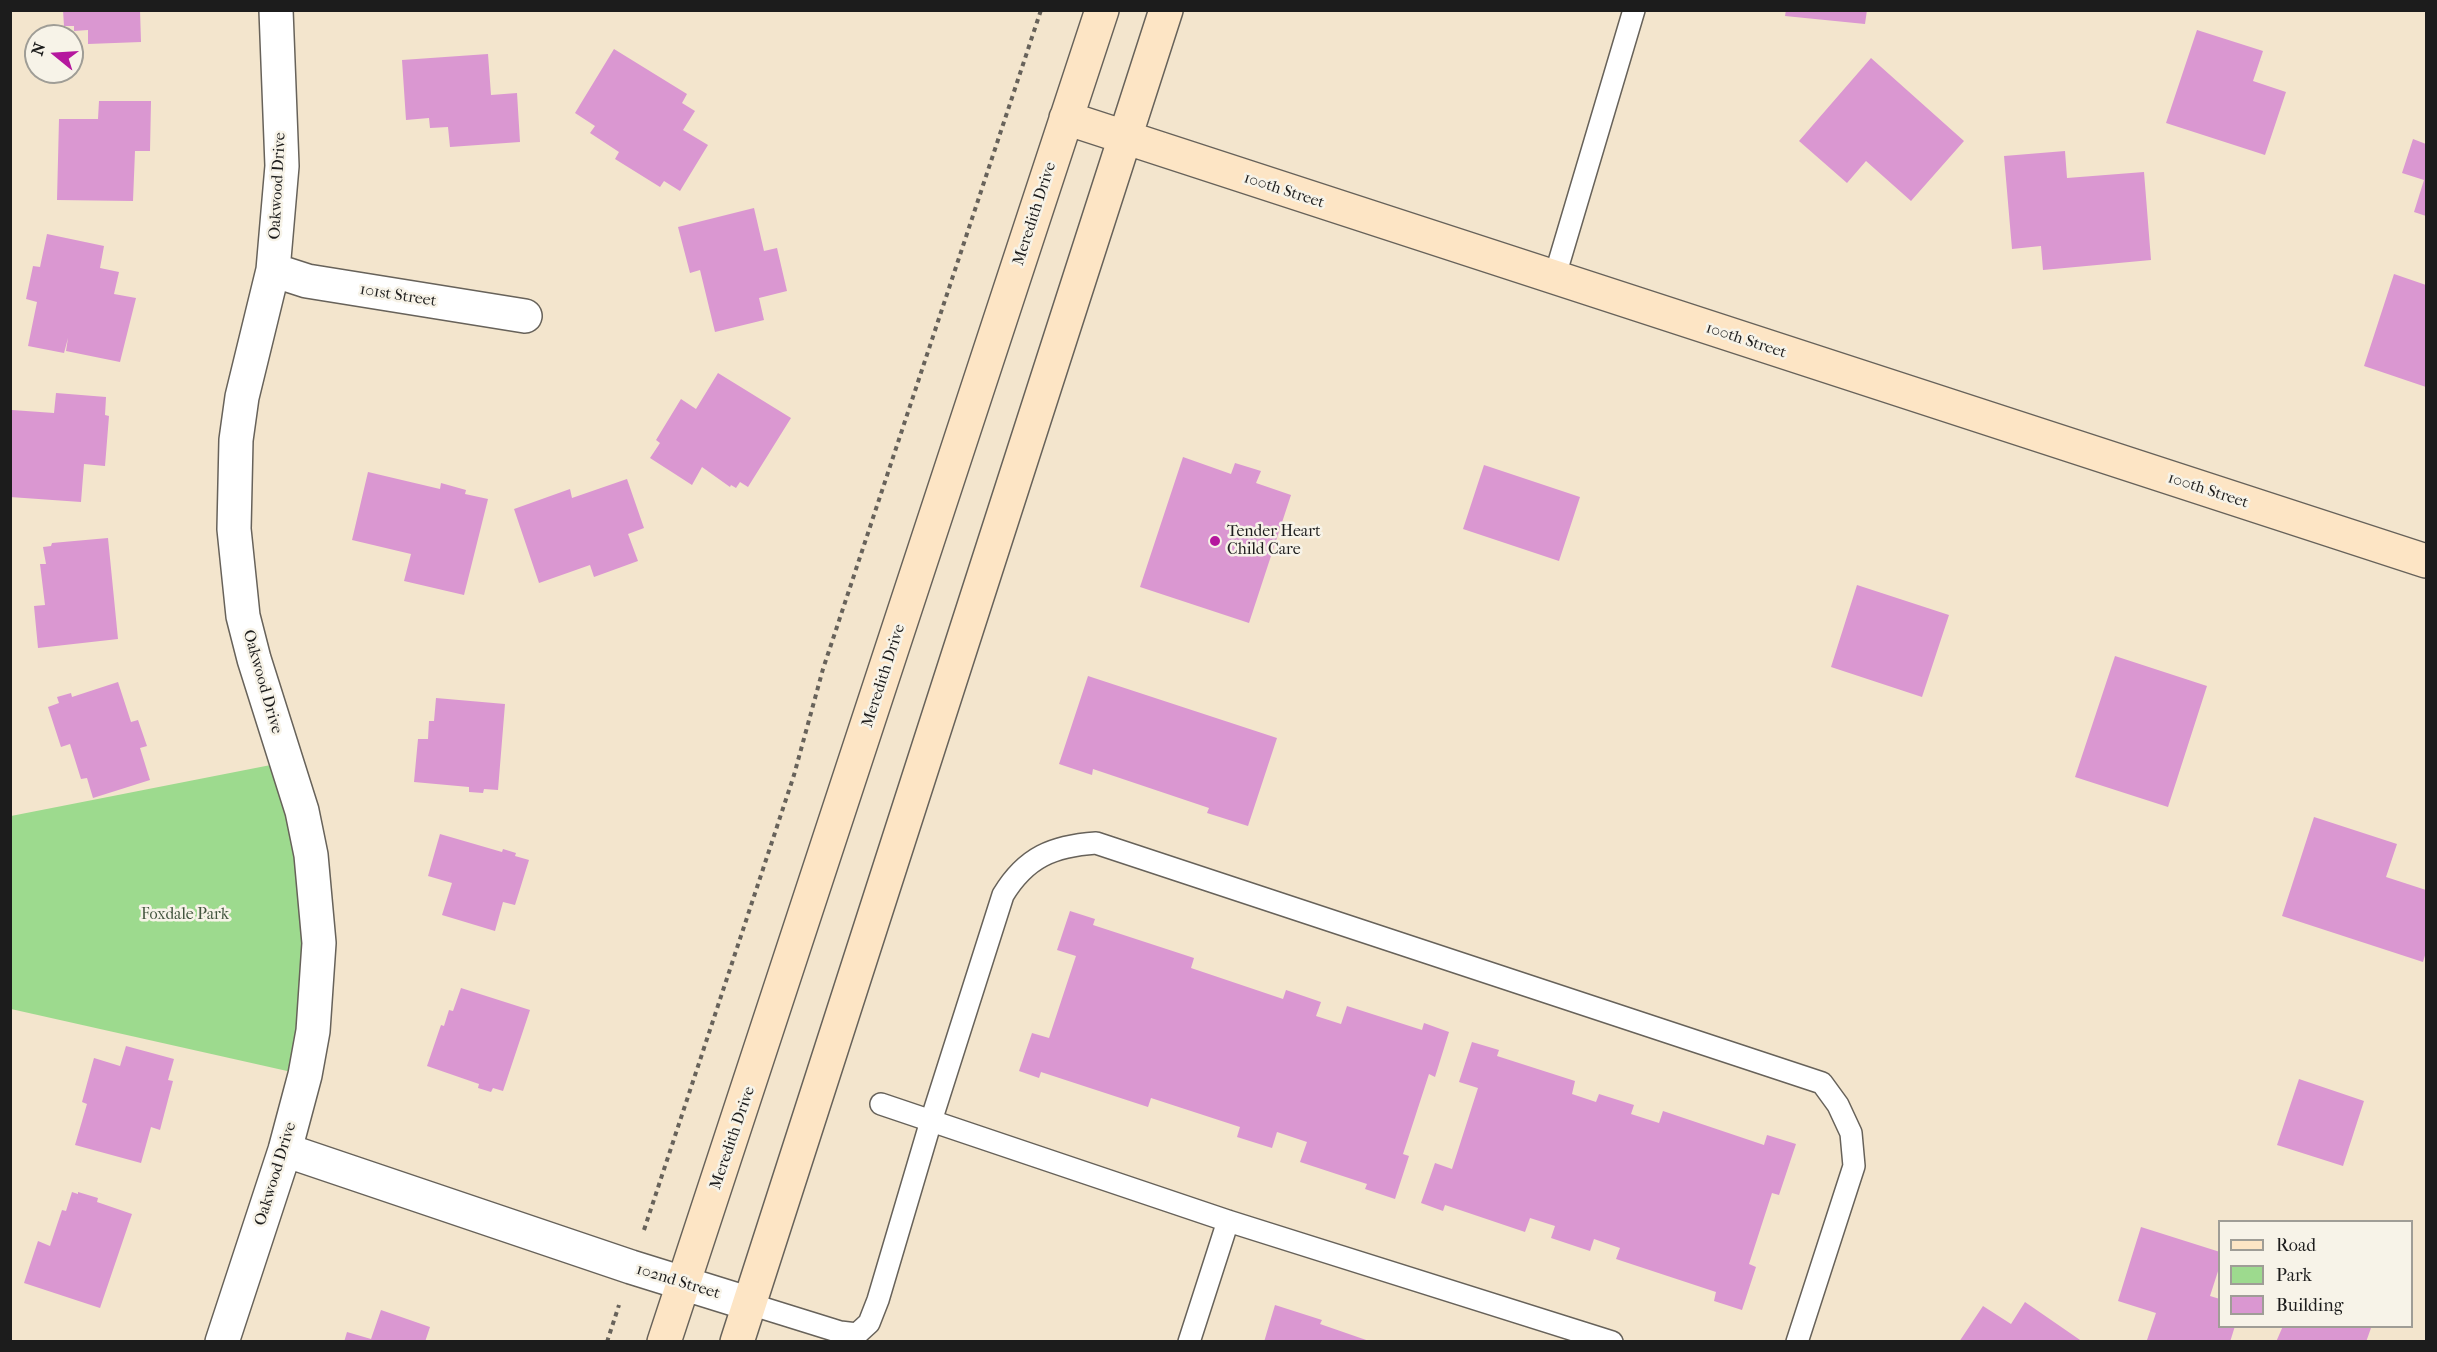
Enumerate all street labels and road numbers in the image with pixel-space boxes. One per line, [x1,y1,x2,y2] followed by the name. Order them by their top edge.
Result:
[266,132,290,240] street label: Oakwood Drive
[1009,160,1061,268] street label: Meredith Drive
[1241,169,1327,213] street label: 100th Street
[358,280,438,312] street label: 101st Street
[1703,319,1789,363] street label: 100th Street
[2165,469,2251,513] street label: 100th Street
[858,622,910,730] street label: Meredith Drive
[238,628,286,736] street label: Oakwood Drive
[706,1084,760,1192] street label: Meredith Drive
[251,1120,301,1228] street label: Oakwood Drive
[634,1260,722,1304] street label: 102nd Street

